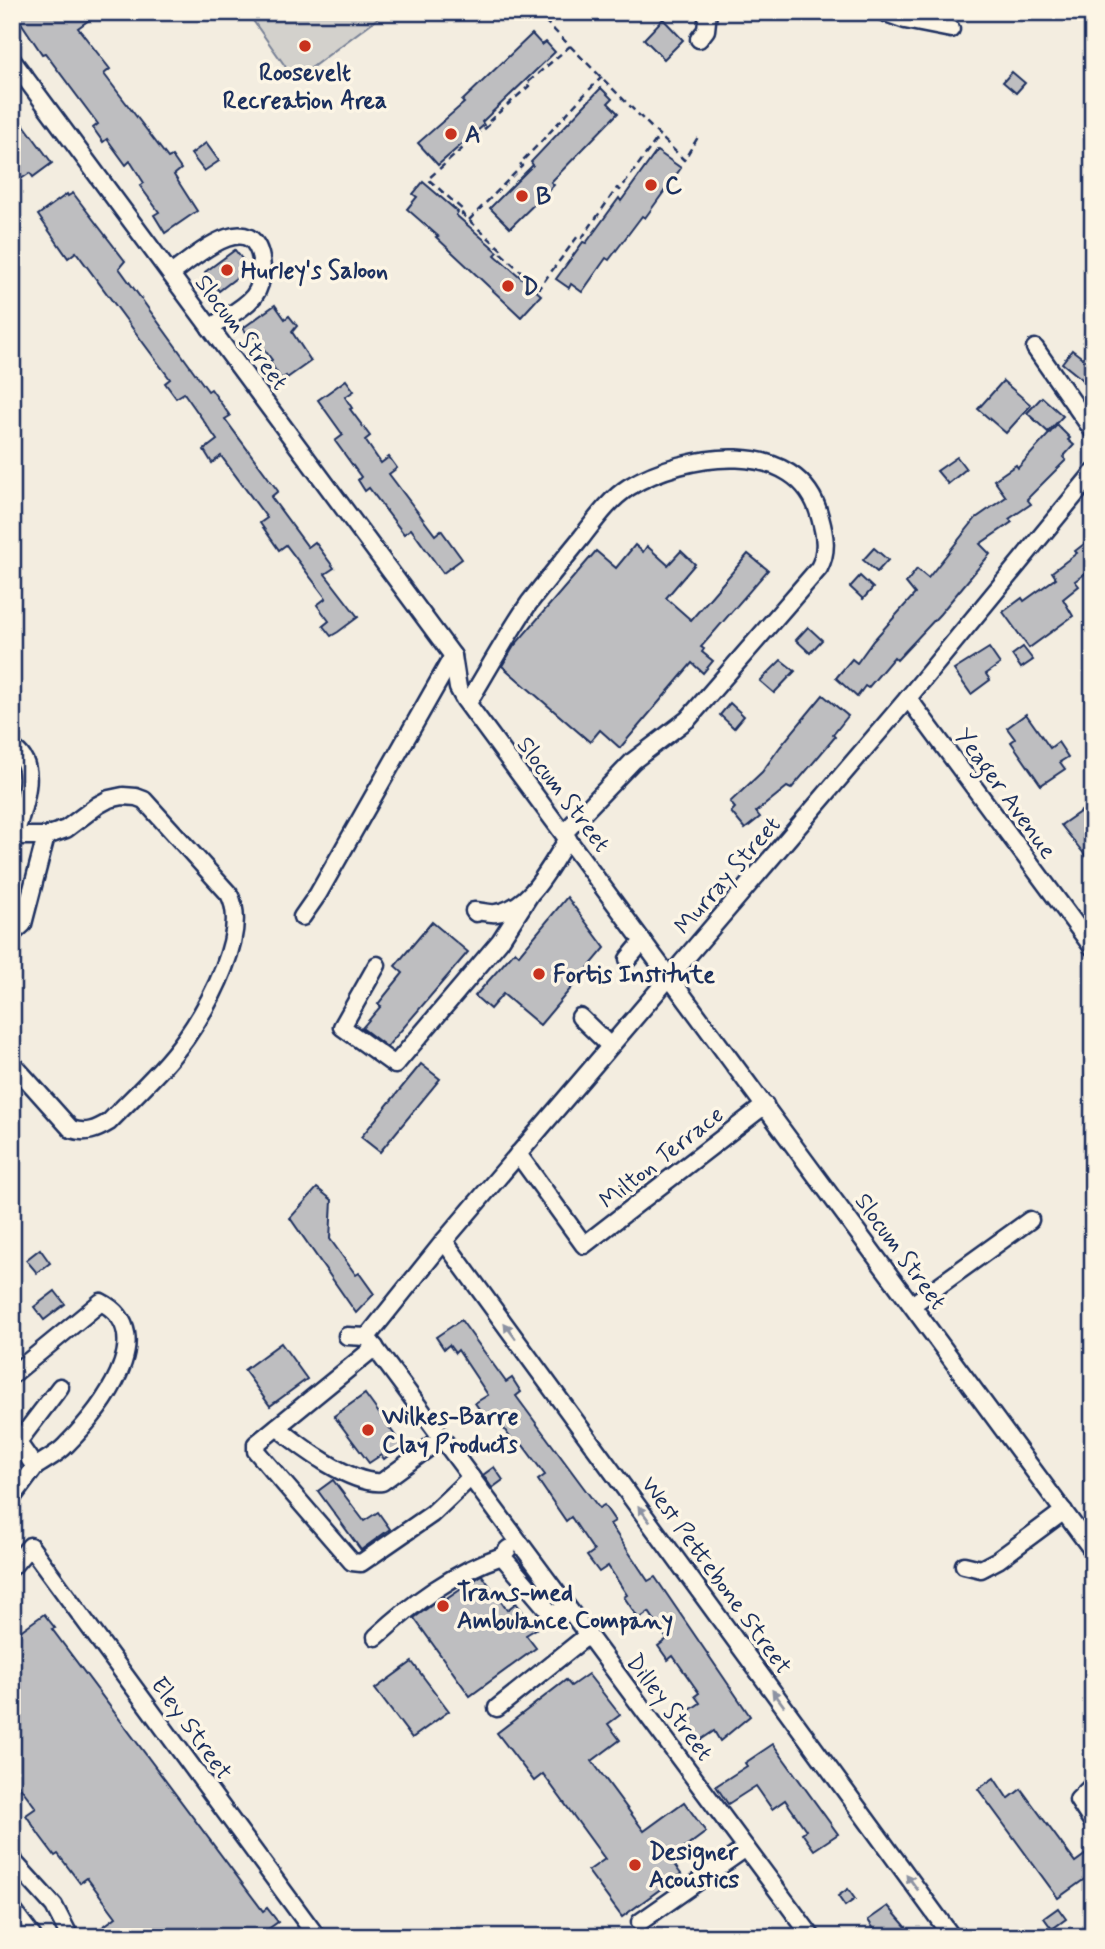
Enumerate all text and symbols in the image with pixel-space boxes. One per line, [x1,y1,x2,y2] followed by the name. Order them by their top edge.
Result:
[297,38,313,54] marker: Roosevelt Recreation Area
[223,58,387,117] place label: Roosevelt Recreation Area
[465,120,481,151] place label: A
[443,126,459,142] marker: A
[665,171,683,202] place label: C
[643,177,659,193] marker: C
[536,182,551,213] place label: B
[514,188,530,204] marker: B
[241,256,388,287] place label: Hurley's Saloon
[219,262,235,278] marker: Hurley's Saloon
[187,269,295,397] street label: Slocum Street
[522,272,539,303] place label: D
[500,278,516,294] marker: D
[944,722,1063,867] street label: Yeager Avenue
[509,731,617,859] street label: Slocum Street
[668,810,788,942] street label: Murray Street
[553,960,715,991] place label: Fortis Institute
[531,966,547,982] marker: Fortis Institute
[593,1100,731,1217] street label: Milton Terrace
[847,1187,953,1317] street label: Slocum Street
[502,1322,517,1340] one-way arrow
[381,1402,519,1461] place label: Wilkes-Barre Clay Products
[360,1422,376,1438] marker: Wilkes-Barre Clay Products
[633,1470,798,1681] street label: West Pettebone Street
[637,1505,651,1523] one-way arrow
[457,1578,673,1637] place label: Trans-med Ambulance Company
[435,1598,451,1614] marker: Trans-med Ambulance Company
[618,1648,719,1768] street label: Dilley Street
[143,1671,239,1787] street label: Eley Street
[771,1689,785,1707] one-way arrow
[649,1837,740,1896] place label: Designer Acoustics
[627,1857,643,1873] marker: Designer Acoustics
[905,1873,919,1891] one-way arrow

